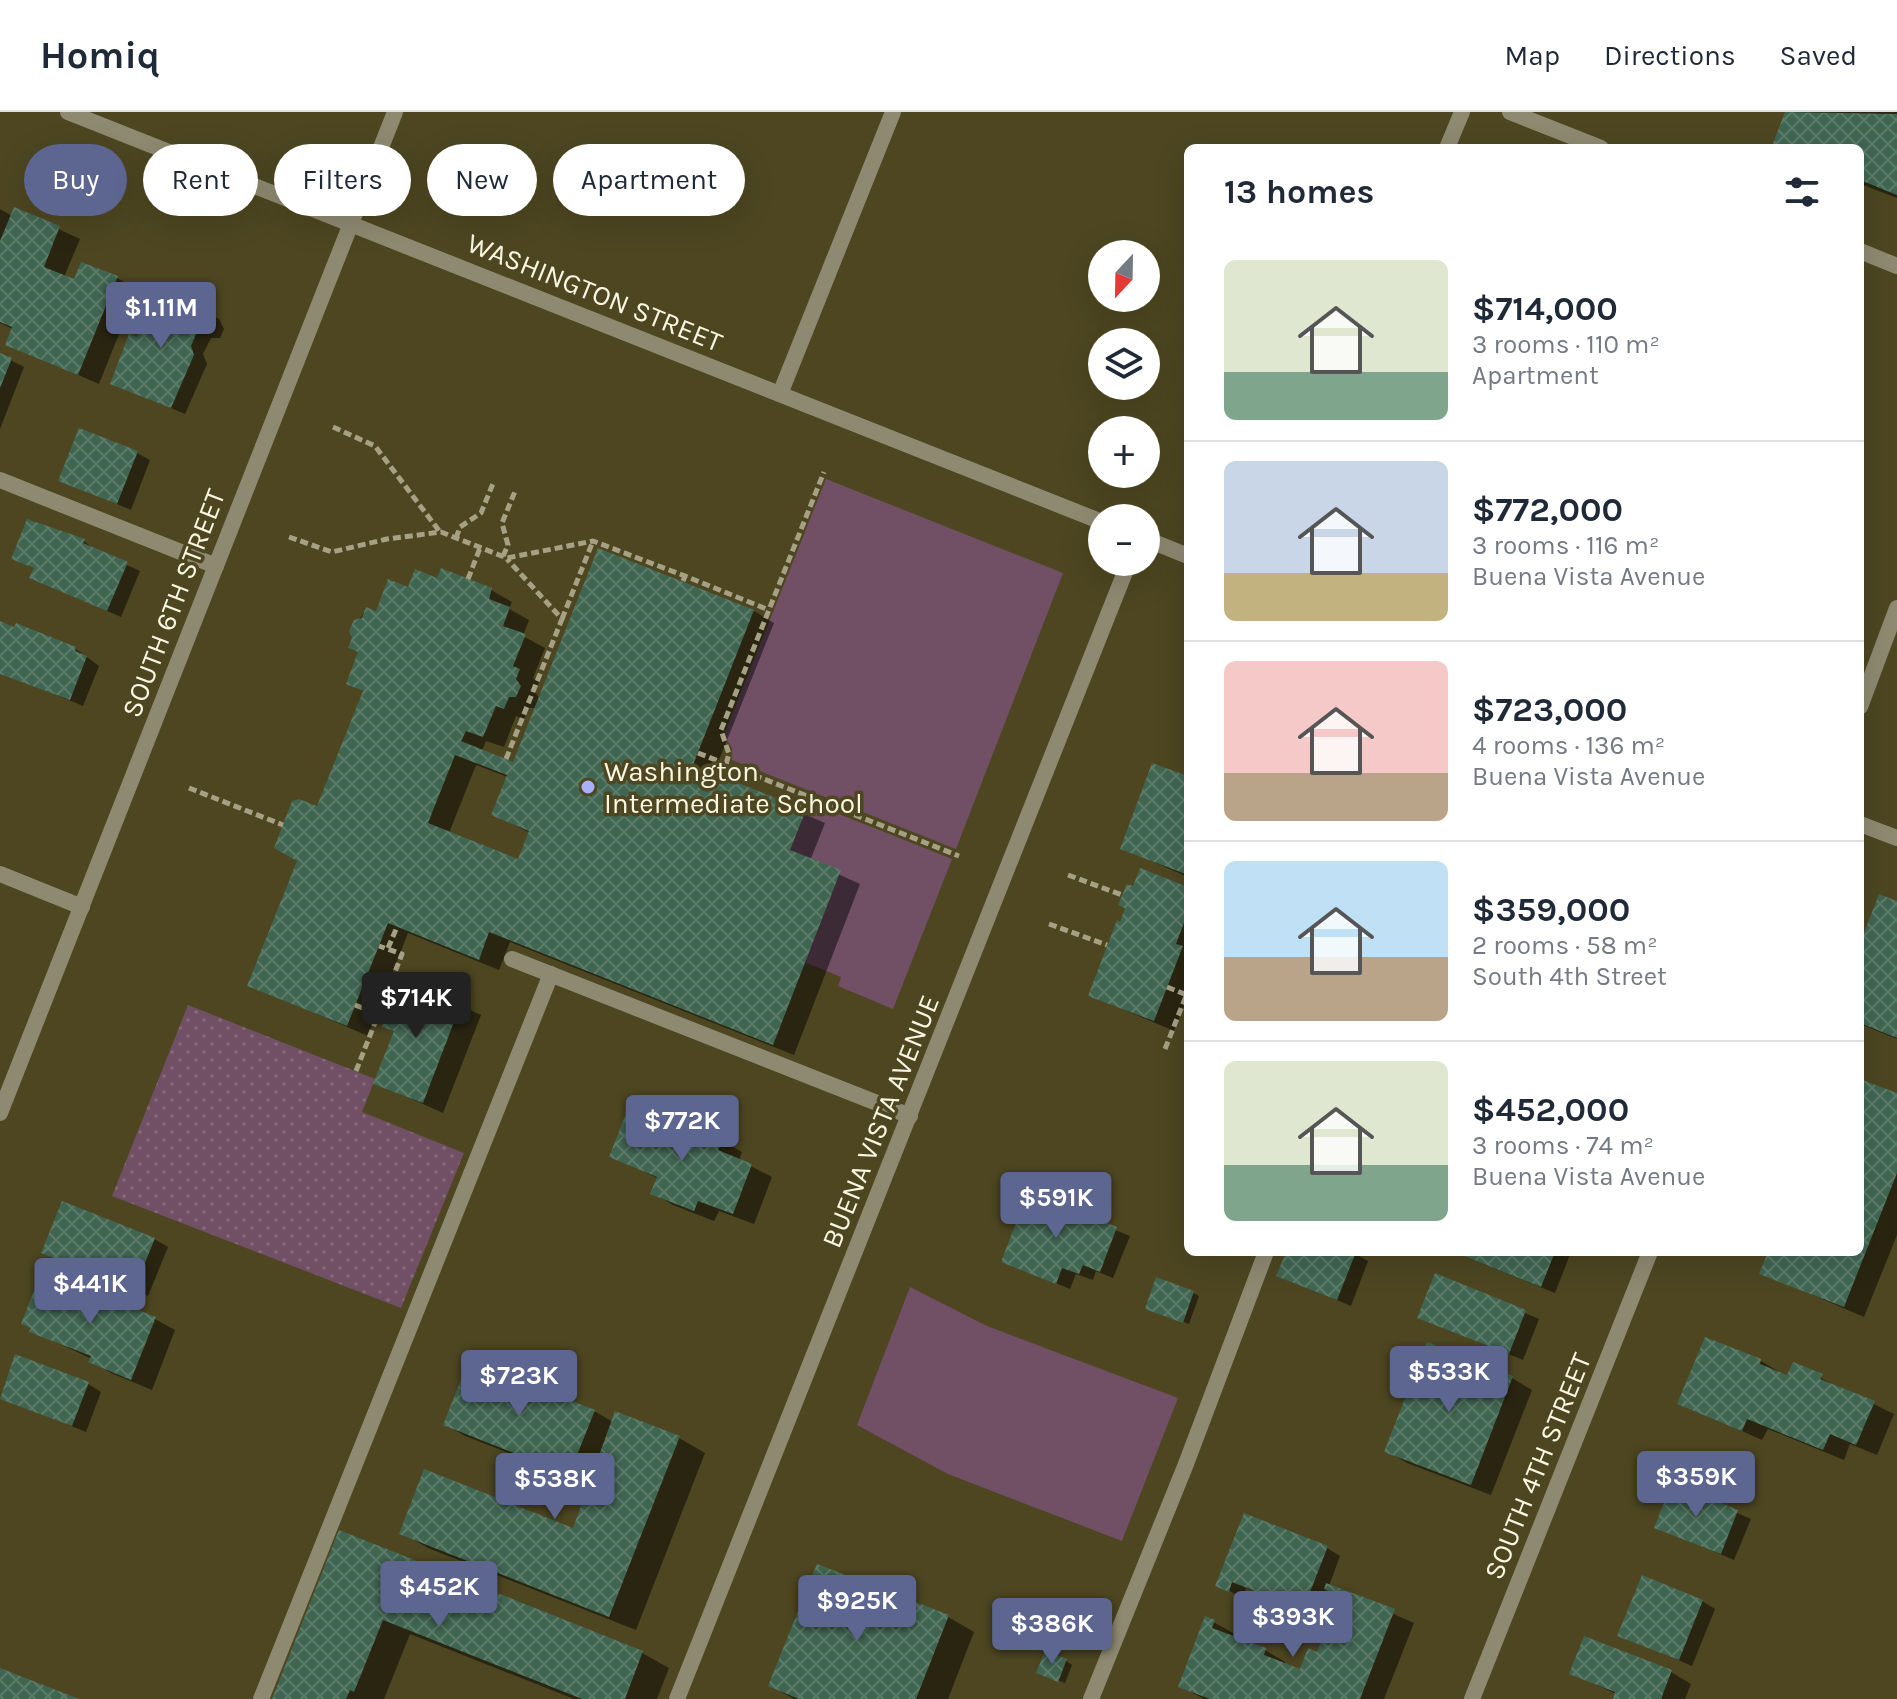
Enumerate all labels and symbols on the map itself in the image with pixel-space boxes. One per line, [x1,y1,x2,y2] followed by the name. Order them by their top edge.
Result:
[462,226,727,359] street label: WASHINGTON STREET
[1088,240,1160,312] north arrow
[96,282,226,350] pin: $1.11M
[115,484,232,722] street label: SOUTH 6TH STREET
[604,755,863,820] place label: Washington Intermediate School
[579,778,597,796] marker: Washington Intermediate School
[360,972,472,1040] pin: $714K
[815,990,946,1252] street label: BUENA VISTA AVENUE
[626,1095,738,1163] pin: $772K
[1000,1172,1112,1240] pin: $591K
[34,1258,146,1326] pin: $441K
[1393,1346,1505,1414] pin: $533K
[1477,1348,1598,1584] street label: SOUTH 4TH STREET
[463,1350,575,1418] pin: $723K
[1640,1451,1752,1519] pin: $359K
[499,1453,611,1521] pin: $538K
[383,1561,495,1629] pin: $452K
[801,1575,913,1643] pin: $925K
[1237,1591,1349,1659] pin: $393K
[996,1598,1108,1666] pin: $386K

